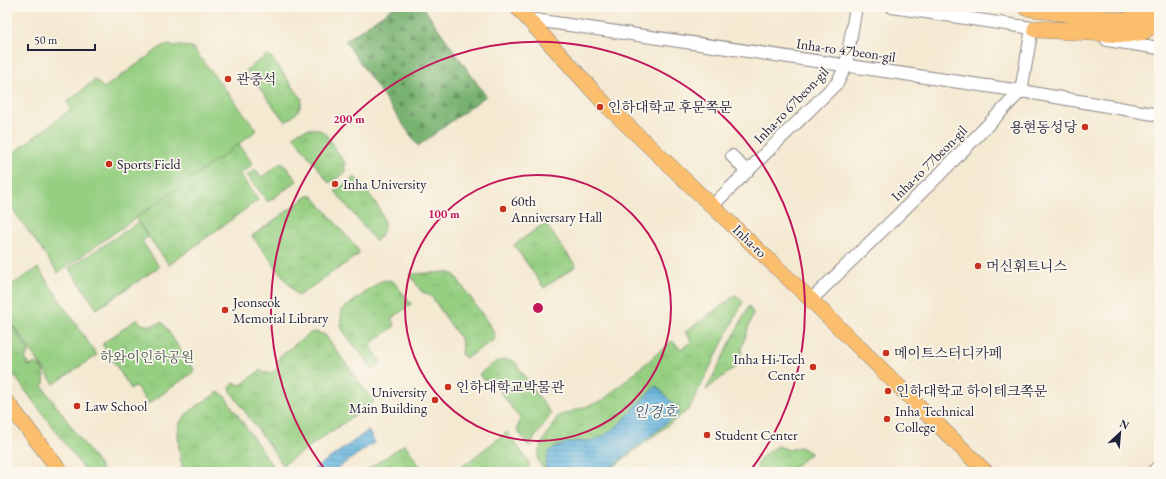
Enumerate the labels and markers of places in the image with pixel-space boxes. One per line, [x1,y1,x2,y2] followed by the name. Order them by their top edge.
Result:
[236,70,277,88] place label: 관중석
[223,74,233,84] marker: 관중석
[608,98,733,116] place label: 인하대학교 후문쪽문
[595,102,605,112] marker: 인하대학교 후문쪽문
[1009,118,1077,136] place label: 용현동성당
[1080,122,1090,132] marker: 용현동성당
[117,155,182,173] place label: Sports Field
[104,159,114,169] marker: Sports Field
[343,175,427,193] place label: Inha University
[330,179,340,189] marker: Inha University
[510,192,603,226] place label: 60th Anniversary Hall
[498,204,508,214] marker: 60th Anniversary Hall
[986,257,1068,275] place label: 머신휘트니스
[973,261,983,271] marker: 머신휘트니스
[232,293,329,327] place label: Jeonseok Memorial Library
[531,301,545,315] centre of rings
[220,305,230,315] marker: Jeonseok Memorial Library
[894,344,1002,362] place label: 메이트스터디카페
[881,348,891,358] marker: 메이트스터디카페
[733,350,805,384] place label: Inha Hi-Tech Center
[808,362,818,372] marker: Inha Hi-Tech Center
[456,378,565,396] place label: 인하대학교박물관
[443,382,453,392] marker: 인하대학교박물관
[896,382,1048,400] place label: 인하대학교 하이테크쪽문
[349,383,428,417] place label: University Main Building
[883,386,893,396] marker: 인하대학교 하이테크쪽문
[430,395,440,405] marker: University Main Building
[85,397,148,415] place label: Law School
[72,401,82,411] marker: Law School
[895,402,975,436] place label: Inha Technical College
[882,414,892,424] marker: Inha Technical College
[715,426,798,444] place label: Student Center
[702,430,712,440] marker: Student Center

